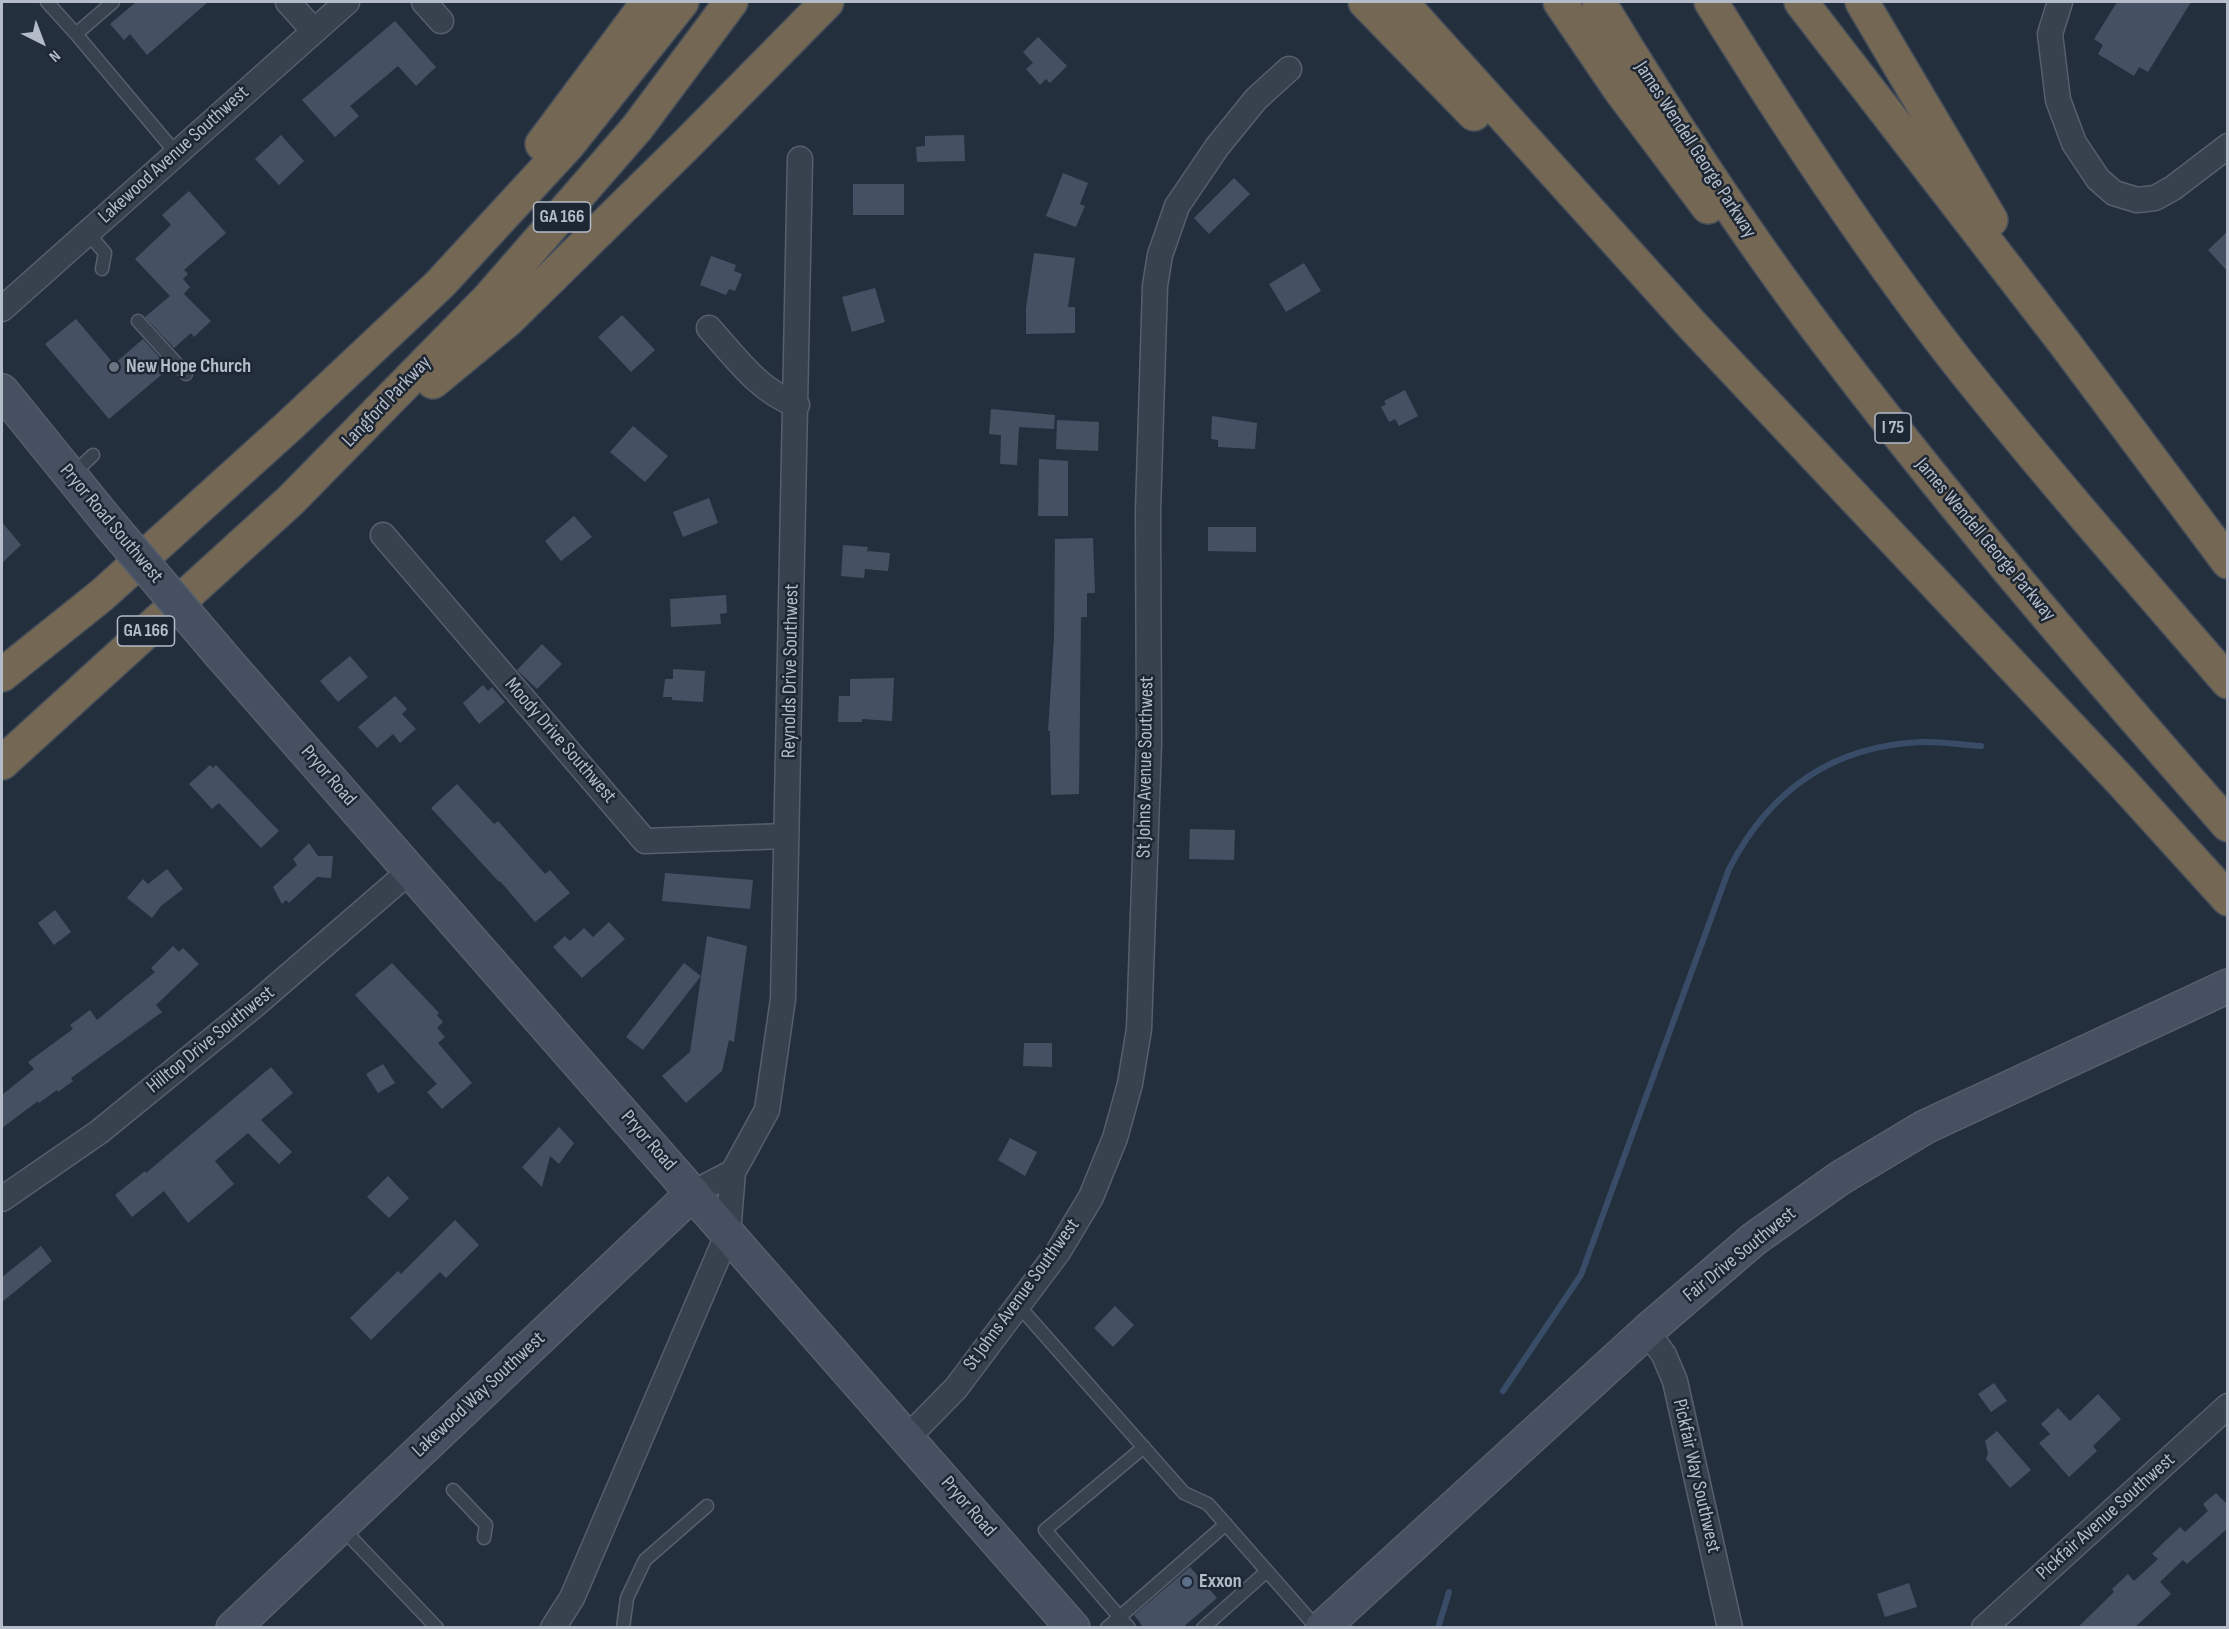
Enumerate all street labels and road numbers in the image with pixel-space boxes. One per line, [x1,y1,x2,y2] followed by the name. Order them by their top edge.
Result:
[1629,57,1761,243] street label: James Wendell George Parkway
[94,81,254,229] street label: Lakewood Avenue Southwest
[534,202,590,232] road number: GA 166
[337,351,437,453] street label: Langford Parkway
[1875,413,1911,443] road number: I 75
[1910,454,2060,626] street label: James Wendell George Parkway
[54,460,168,588] street label: Pryor Road Southwest
[777,584,805,758] street label: Reynolds Drive Southwest
[118,616,174,646] road number: GA 166
[499,673,621,809] street label: Moody Drive Southwest
[1132,676,1160,858] street label: St Johns Avenue Southwest
[295,741,361,811] street label: Pryor Road
[142,981,280,1099] street label: Hilltop Drive Southwest
[615,1106,681,1176] street label: Pryor Road
[1679,1202,1801,1308] street label: Fair Drive Southwest
[959,1214,1085,1376] street label: St Johns Avenue Southwest
[408,1327,550,1463] street label: Lakewood Way Southwest
[1667,1397,1725,1555] street label: Pickfair Way Southwest
[2032,1448,2180,1586] street label: Pickfair Avenue Southwest
[935,1472,1001,1542] street label: Pryor Road

